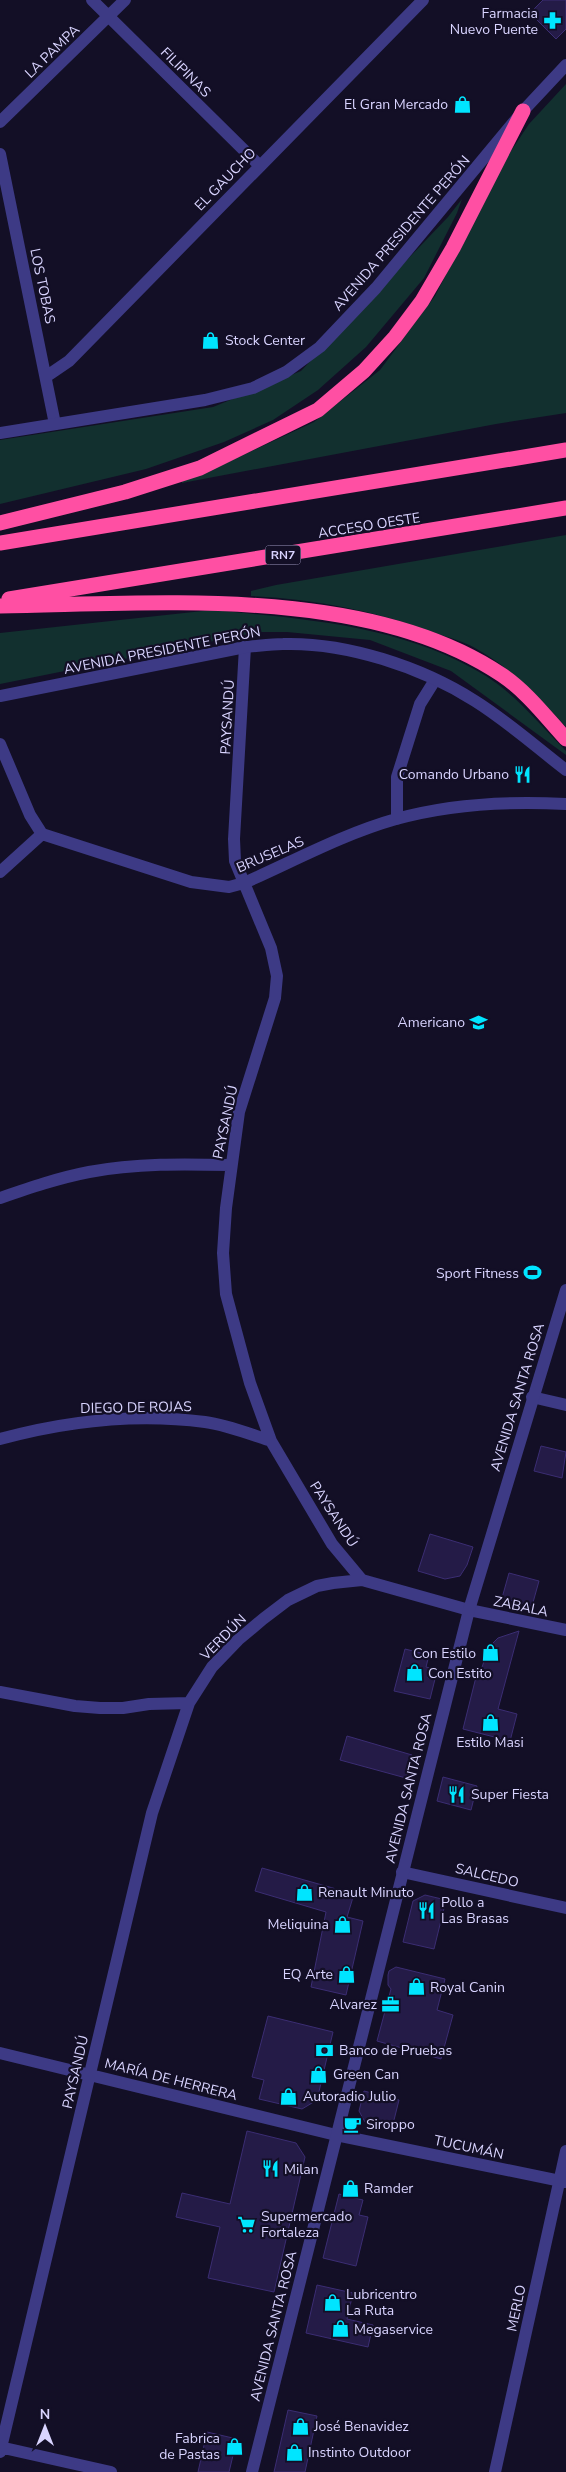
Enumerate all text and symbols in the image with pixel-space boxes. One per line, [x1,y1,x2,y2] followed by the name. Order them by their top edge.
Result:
[450,4,538,39] place label: Farmacia Nuevo Puente
[542,11,562,31] pharmacy icon: Farmacia Nuevo Puente
[21,20,84,82] street label: LA PAMPA
[156,43,215,102] street label: FILIPINAS
[452,94,472,114] shop icon: El Gran Mercado
[344,95,448,114] place label: El Gran Mercado
[191,144,260,215] street label: EL GAUCHO
[329,152,474,315] street label: AVENIDA PRESIDENTE PERÓN
[25,247,60,326] street label: LOS TOBAS
[201,330,221,350] shop icon: Stock Center
[225,331,305,350] place label: Stock Center
[317,508,422,543] street label: ACCESO OESTE
[266,546,300,564] road number: RN7
[62,622,262,679] street label: AVENIDA PRESIDENTE PERÓN
[216,679,239,755] street label: PAYSANDÚ
[513,764,533,784] restaurant icon: Comando Urbano
[399,765,509,784] place label: Comando Urbano
[233,832,307,877] street label: BRUSELAS
[469,1012,489,1032] school or university icon: Americano
[398,1013,465,1032] place label: Americano
[208,1083,243,1161] street label: PAYSANDÚ
[523,1263,543,1283] sports icon: Sport Fitness
[436,1264,519,1283] place label: Sport Fitness
[486,1321,549,1474] street label: AVENIDA SANTA ROSA
[80,1397,192,1418] street label: DIEGO DE ROJAS
[305,1478,362,1551] street label: PAYSANDÚ
[492,1591,550,1622] street label: ZABALA
[195,1610,251,1665] street label: VERDÚN
[480,1643,500,1663] shop icon: Con Estilo
[413,1644,476,1663] place label: Con Estilo
[404,1663,424,1683] shop icon: Con Estito
[428,1664,492,1683] place label: Con Estito
[381,1711,436,1865] street label: AVENIDA SANTA ROSA
[480,1712,500,1732] shop icon: Estilo Masi
[456,1733,524,1752] place label: Estilo Masi
[447,1784,467,1804] restaurant icon: Super Fiesta
[471,1785,549,1804] place label: Super Fiesta
[453,1859,520,1892] street label: SALCEDO
[294,1882,314,1902] shop icon: Renault Minuto
[318,1883,414,1902] place label: Renault Minuto
[441,1893,509,1928] place label: Pollo a Las Brasas
[417,1900,437,1920] restaurant icon: Pollo a Las Brasas
[333,1914,353,1934] shop icon: Meliquina
[268,1915,329,1934] place label: Meliquina
[337,1964,357,1984] shop icon: EQ Arte
[283,1965,333,1984] place label: EQ Arte
[406,1977,426,1997] shop icon: Royal Canin
[430,1978,505,1997] place label: Royal Canin
[381,1994,401,2014] office icon: Alvarez
[329,1995,378,2014] place label: Alvarez
[58,2033,93,2111] street label: PAYSANDÚ
[315,2040,335,2060] bank icon: Banco de Pruebas
[339,2041,452,2060] place label: Banco de Pruebas
[103,2054,239,2105] street label: MARÍA DE HERRERA
[309,2064,329,2084] shop icon: Green Can
[333,2065,399,2084] place label: Green Can
[279,2086,299,2106] shop icon: Autoradio Julio
[303,2087,397,2106] place label: Autoradio Julio
[342,2114,362,2134] cafe icon: Siroppo
[366,2115,415,2134] place label: Siroppo
[432,2131,505,2164] street label: TUCUMÁN
[260,2159,280,2179] restaurant icon: Milan
[284,2160,319,2179] place label: Milan
[340,2178,360,2198] shop icon: Ramder
[364,2179,413,2198] place label: Ramder
[261,2207,352,2242] place label: Supermercado Fortaleza
[237,2214,257,2234] supermarket icon: Supermercado Fortaleza
[246,2249,301,2403] street label: AVENIDA SANTA ROSA
[502,2283,531,2333] street label: MERLO
[346,2285,417,2320] place label: Lubricentro La Ruta
[322,2292,342,2312] shop icon: Lubricentro La Ruta
[330,2319,350,2339] shop icon: Megaservice
[354,2320,433,2339] place label: Megaservice
[20,2402,70,2452] north arrow
[40,2405,50,2424] text: N
[290,2416,310,2436] shop icon: José Benavidez
[313,2417,409,2436] place label: José Benavidez
[159,2429,220,2464] place label: Fabrica de Pastas
[224,2436,244,2456] shop icon: Fabrica de Pastas
[284,2442,304,2462] shop icon: Instinto Outdoor
[308,2443,411,2462] place label: Instinto Outdoor

